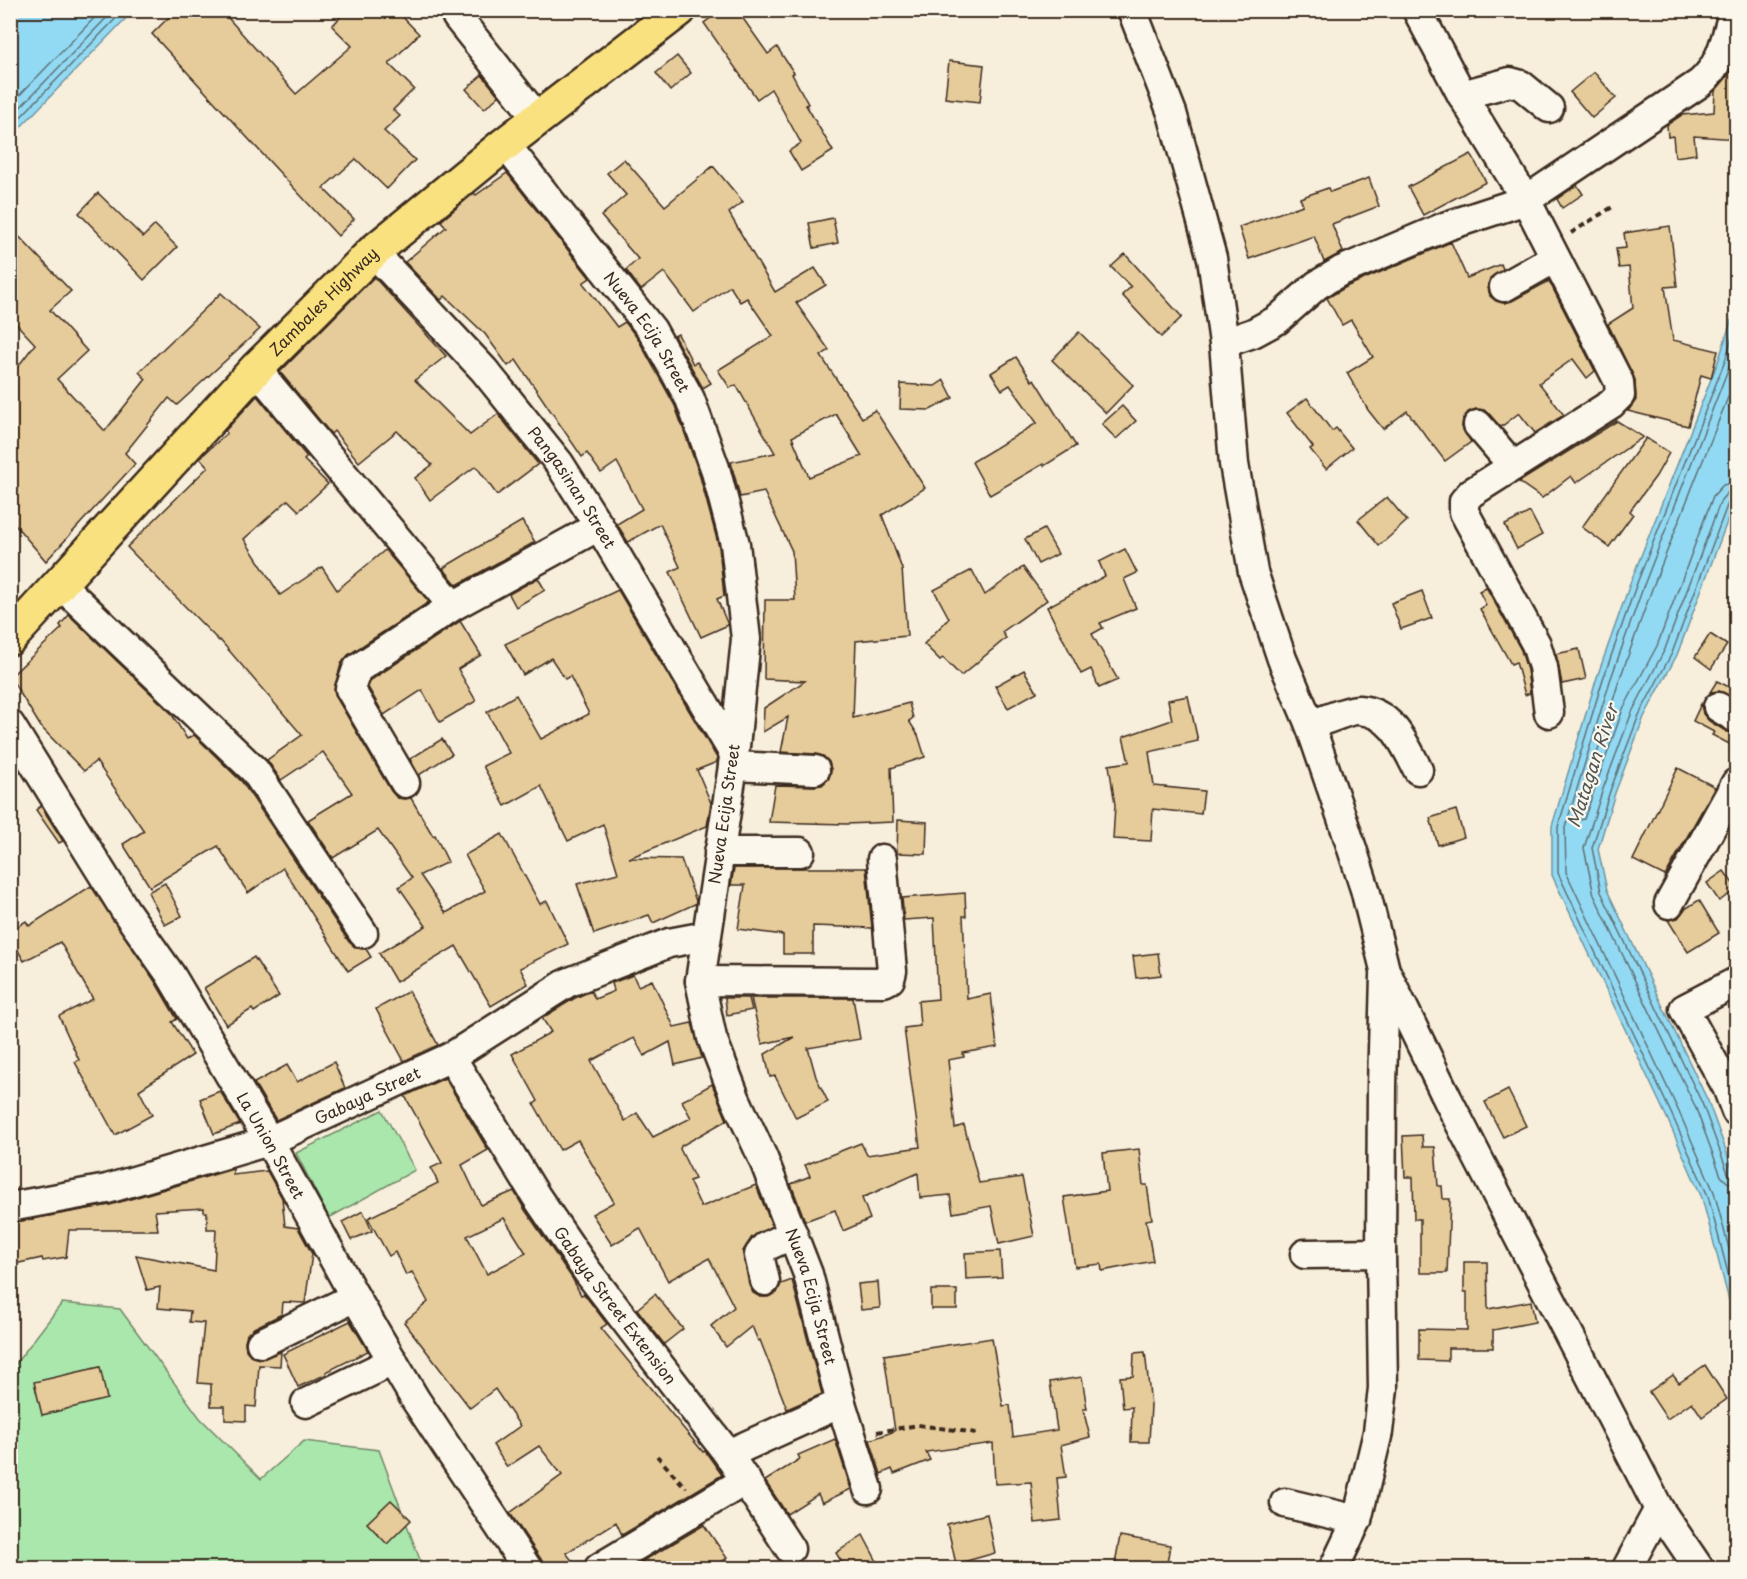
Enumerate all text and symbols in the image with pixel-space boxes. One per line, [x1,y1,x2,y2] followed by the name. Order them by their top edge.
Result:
[263,241,383,361] street label: Zambales Highway
[599,266,697,396] street label: Nueva Ecija Street
[523,421,623,553] street label: Pangasinan Street
[1559,698,1625,831] water label: Matagan River
[701,742,745,885] street label: Nueva Ecija Street
[310,1060,424,1130] street label: Gabaya Street
[232,1087,312,1203] street label: La Union Street
[549,1221,683,1389] street label: Gabaya Street Extension
[780,1224,844,1367] street label: Nueva Ecija Street

